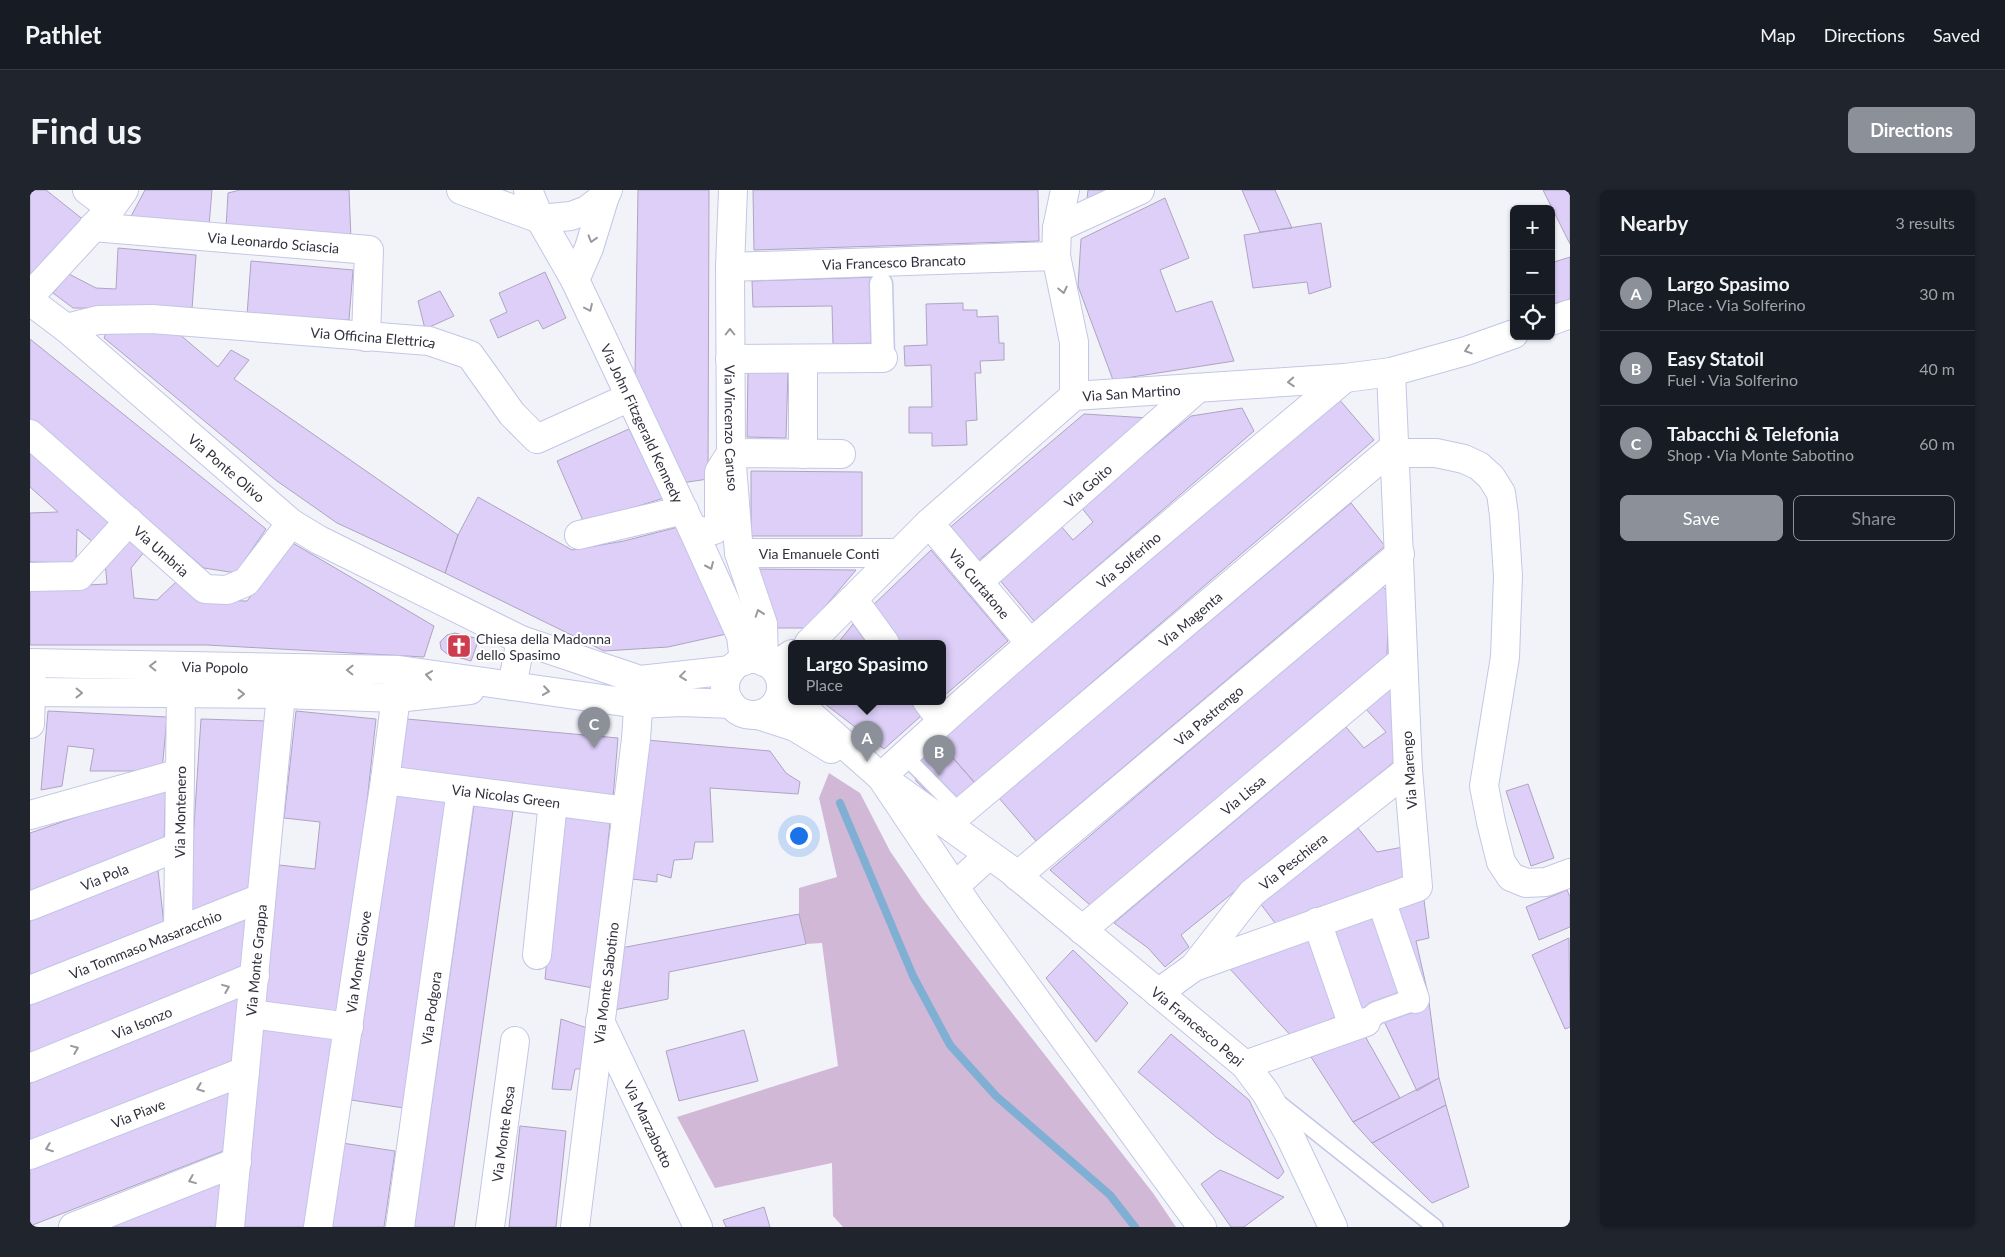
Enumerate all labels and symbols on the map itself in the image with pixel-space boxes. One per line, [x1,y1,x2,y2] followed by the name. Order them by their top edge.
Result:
[207,228,340,256] street label: Via Leonardo Sciascia
[588,234,598,242] one-way arrow
[822,251,966,272] street label: Via Francesco Brancato
[1057,285,1068,294] one-way arrow
[582,303,593,312] one-way arrow
[310,323,438,351] street label: Via Officina Elettrica
[725,328,735,336] one-way arrow
[598,341,688,506] street label: Via John Fitzgerald Kennedy
[1464,345,1472,355] one-way arrow
[722,365,743,492] street label: Via Vincenzo Caruso
[1287,376,1295,387] one-way arrow
[1082,380,1181,404] street label: Via San Martino
[185,430,269,505] street label: Via Ponte Olivo
[1060,460,1115,511] street label: Via Goito
[131,522,193,580] street label: Via Umbria
[1093,528,1164,592] street label: Via Solferino
[759,545,879,562] street label: Via Emanuele Conti
[946,545,1014,622] street label: Via Curtatone
[703,561,714,570] one-way arrow
[1155,587,1225,650] street label: Via Magenta
[755,610,765,618] one-way arrow
[476,630,611,663] place label: Chiesa della Madonna dello Spasimo
[446,633,472,659] church icon: Chiesa della Madonna dello Spasimo
[182,657,248,676] street label: Via Popolo
[149,661,156,671] one-way arrow
[346,664,354,675] one-way arrow
[424,670,433,680] one-way arrow
[679,670,687,681] one-way arrow
[1170,681,1246,749] street label: Via Pastrengo
[541,685,550,695] one-way arrow
[75,688,83,698] one-way arrow
[238,689,245,699] one-way arrow
[578,707,610,748] pin: C
[851,721,883,762] pin: A
[1398,730,1420,810] street label: Via Marengo
[923,735,955,776] pin: B
[170,766,189,858] street label: Via Montenero
[1217,771,1269,818] street label: Via Lissa
[451,780,561,811] street label: Via Nicolas Green
[786,823,812,849] your location
[1255,829,1330,893] street label: Via Peschiera
[78,859,131,893] street label: Via Pola
[242,903,269,1017] street label: Via Monte Grappa
[67,906,224,982] street label: Via Tommaso Masaracchio
[342,909,374,1014] street label: Via Monte Giove
[589,921,622,1045] street label: Via Monte Sabotino
[417,970,444,1046] street label: Via Podgora
[1148,982,1248,1069] street label: Via Francesco Pepi
[221,983,229,993] one-way arrow
[110,1002,174,1042] street label: Via Isonzo
[70,1045,79,1055] one-way arrow
[621,1078,677,1170] street label: Via Marzabotto
[196,1082,205,1093] one-way arrow
[488,1085,517,1183] street label: Via Monte Rosa
[109,1095,167,1131] street label: Via Piave
[45,1142,54,1152] one-way arrow
[188,1174,196,1184] one-way arrow

